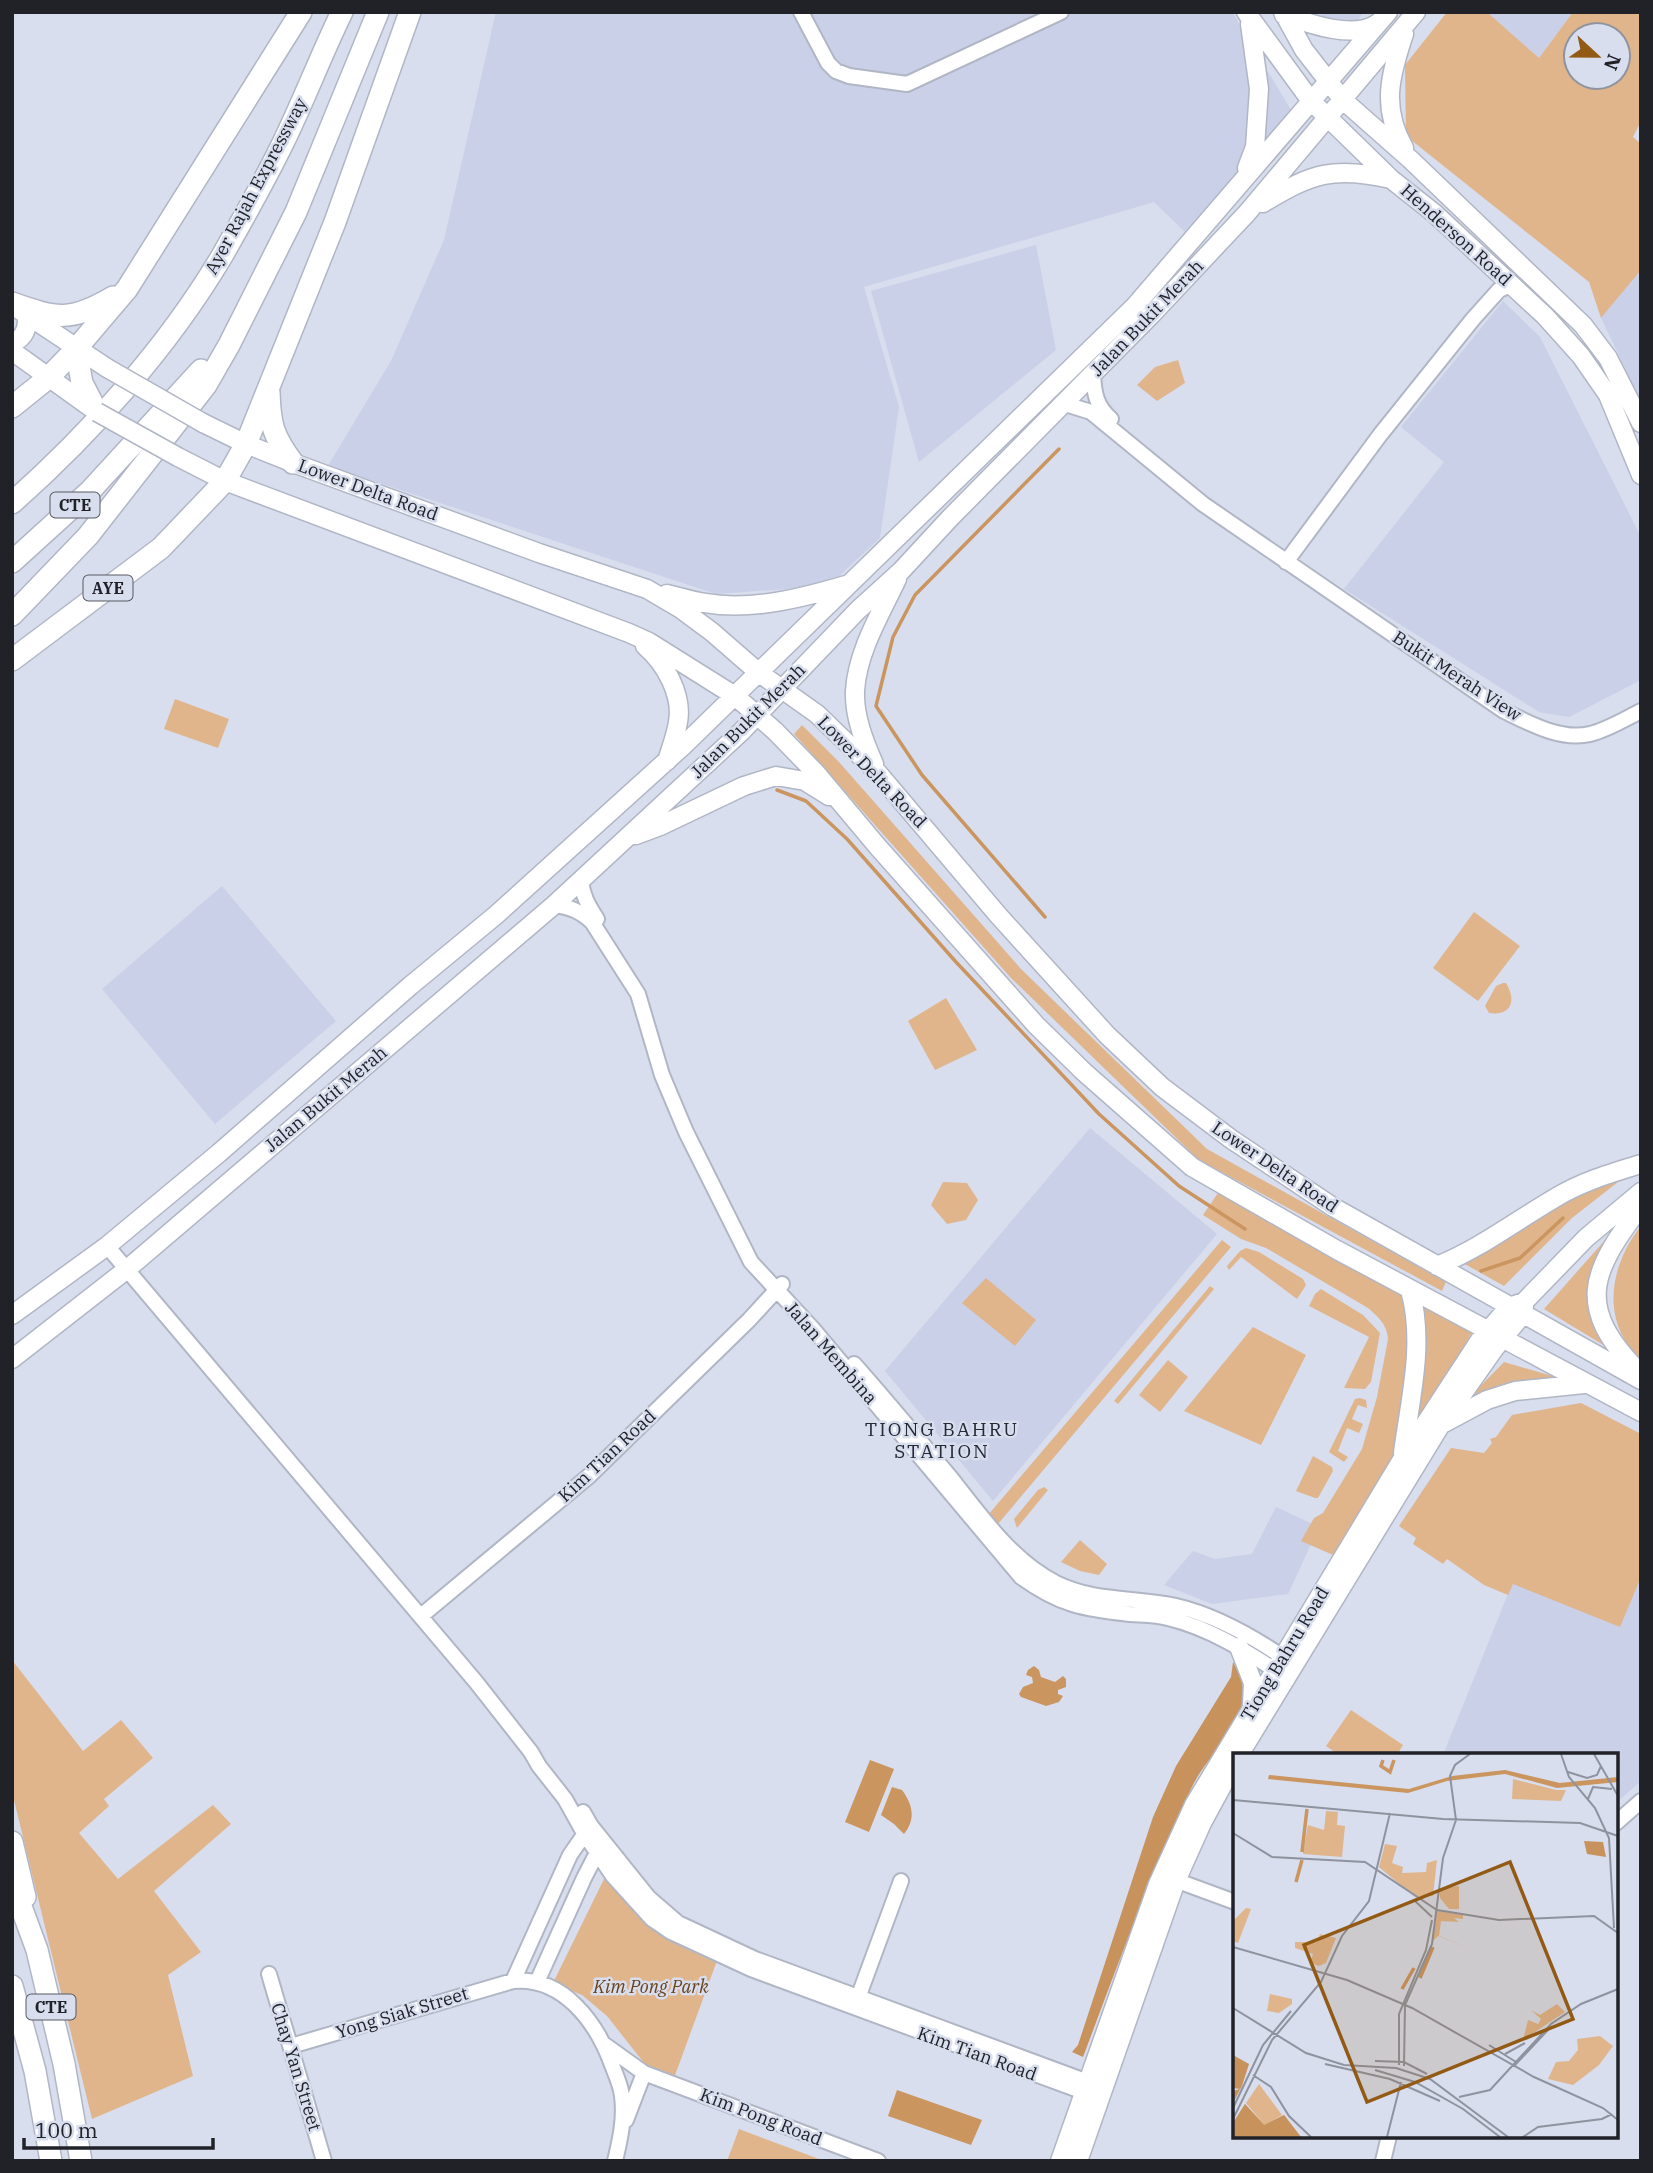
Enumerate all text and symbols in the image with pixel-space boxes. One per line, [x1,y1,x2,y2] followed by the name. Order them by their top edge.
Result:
[1562,21,1632,91] north arrow
[1599,51,1627,74] text: N
[199,93,312,278] street label: Ayer Rajah Expressway
[1396,179,1517,291] street label: Henderson Road
[1085,255,1208,381] street label: Jalan Bukit Merah
[295,454,441,526] street label: Lower Delta Road
[50,492,100,518] road number: CTE
[84,576,132,600] road number: AYE
[1388,625,1526,726] street label: Bukit Merah View
[685,658,810,783] street label: Jalan Bukit Merah
[813,711,932,833] street label: Lower Delta Road
[260,1041,392,1157] street label: Jalan Bukit Merah
[1208,1116,1343,1217] street label: Lower Delta Road
[780,1296,883,1409] street label: Jalan Membina
[553,1404,660,1507] street label: Kim Tian Road
[865,1417,1019,1463] district label: TIONG BAHRU STATION
[1235,1582,1334,1725] street label: Tiong Bahru Road
[1233,1753,1618,2138] inset map
[592,1975,709,1998] park label: Kim Pong Park
[333,1981,471,2044] street label: Yong Siak Street
[26,1994,76,2020] road number: CTE
[266,2000,327,2134] street label: Chay Yan Street
[914,2021,1040,2086] street label: Kim Tian Road
[697,2083,826,2150] street label: Kim Pong Road
[24,2106,214,2150] scale bar
[35,2116,98,2144] text: 100 m

